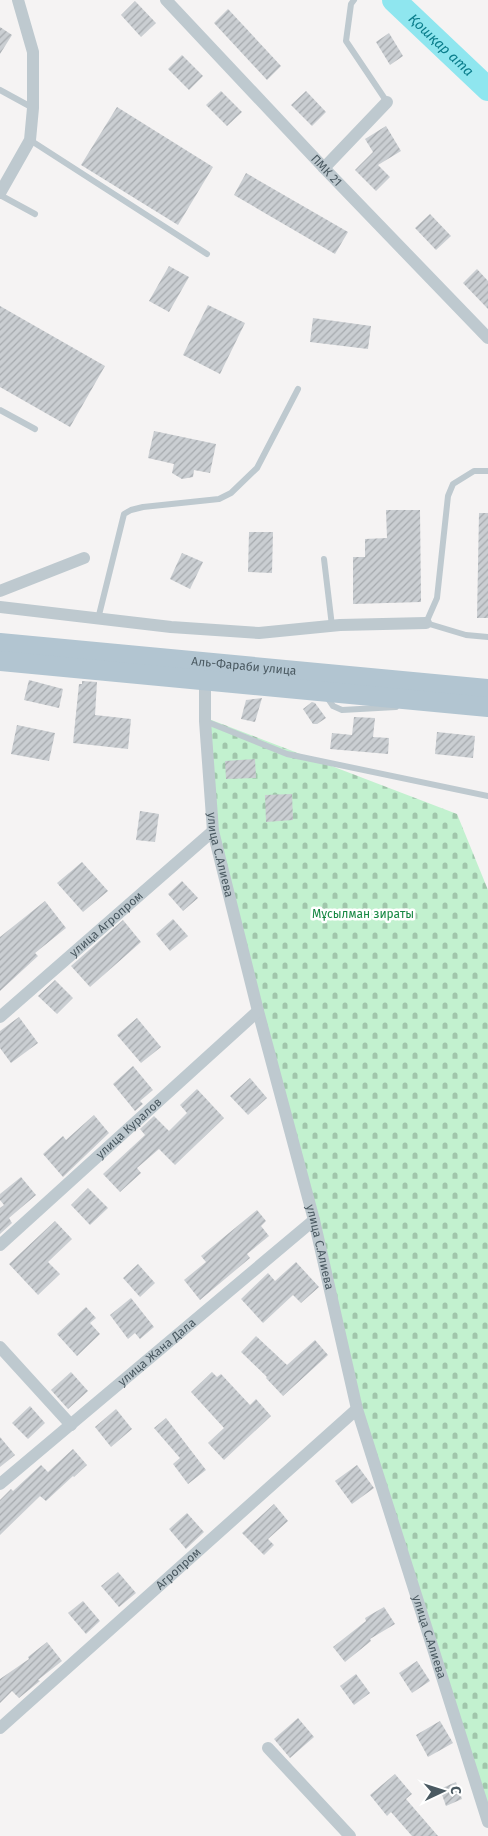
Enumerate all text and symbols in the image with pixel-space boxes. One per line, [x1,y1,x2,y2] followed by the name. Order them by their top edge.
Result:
[405,10,477,80] water label: Қошқар ата
[308,152,345,189] street label: ПМК 21
[191,654,297,678] street label: Аль-Фараби улица
[205,812,236,899] street label: улица С.Алиева
[67,889,146,960] street label: улица Агропром
[312,907,414,921] park label: Мұсылман зираты
[93,1095,165,1161] street label: улица Куралов
[303,1203,337,1291] street label: улица С.Алиева
[115,1315,199,1389] street label: улица Жана Дала
[153,1545,204,1592] street label: Агропром
[409,1593,449,1680] street label: улица С.Алиева
[418,1766,468,1816] north arrow
[447,1786,464,1795] text: С

